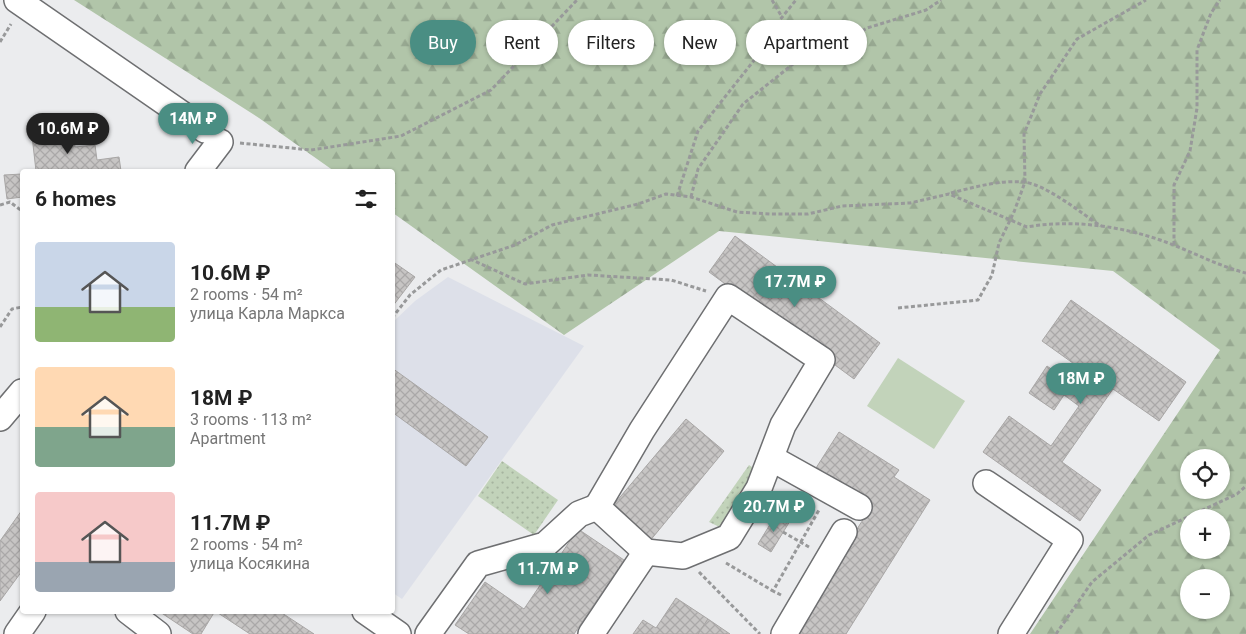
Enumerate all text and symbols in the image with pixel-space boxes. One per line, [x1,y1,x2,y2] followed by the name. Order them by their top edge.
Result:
[410,20,476,65] chip: Buy
[486,20,558,65] chip: Rent
[568,20,654,65] chip: Filters
[664,20,736,65] chip: New
[746,20,867,65] chip: Apartment
[158,102,228,145] pin: 14M ₽
[169,109,217,128] text: 14M ₽
[22,112,114,155] pin: 10.6M ₽
[37,119,99,138] text: 10.6M ₽
[352,185,380,213] icon: filters
[35,187,116,211] text: 6 homes
[190,261,271,285] text: 10.6M ₽
[75,262,135,322] icon: home
[749,266,841,308] pin: 17.7M ₽
[764,272,826,291] text: 17.7M ₽
[190,285,303,304] text: 2 rooms · 54 m²
[190,304,345,323] text: улица Карла Маркса
[1046,362,1116,405] pin: 18M ₽
[1057,369,1105,388] text: 18M ₽
[190,386,253,410] text: 18M ₽
[75,387,135,447] icon: home
[190,410,312,429] text: 3 rooms · 113 m²
[190,429,266,448] text: Apartment
[1180,449,1230,619] map controls
[1180,449,1230,499] button: locate
[728,490,820,533] pin: 20.7M ₽
[743,497,805,516] text: 20.7M ₽
[1180,509,1230,559] button: +
[190,511,271,535] text: 11.7M ₽
[75,512,135,572] icon: home
[190,535,303,554] text: 2 rooms · 54 m²
[502,552,594,595] pin: 11.7M ₽
[190,554,310,573] text: улица Косякина
[517,559,579,578] text: 11.7M ₽
[1180,569,1230,619] button: −

